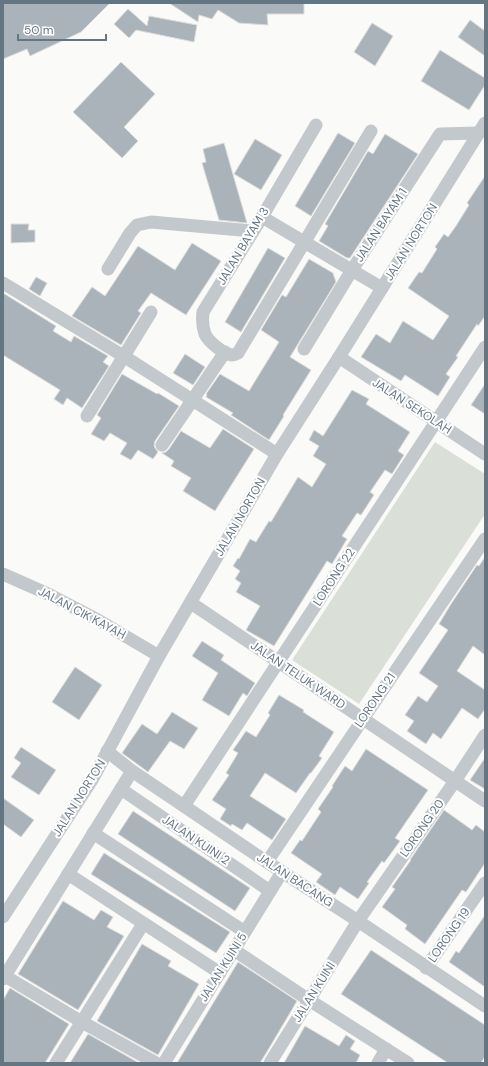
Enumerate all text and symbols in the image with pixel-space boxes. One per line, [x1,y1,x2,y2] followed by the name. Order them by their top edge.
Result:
[18,16,106,42] scale bar
[24,22,53,38] text: 50 m
[351,185,411,265] street label: JALAN BAYAM 1
[381,200,441,284] street label: JALAN NORTON
[213,204,273,288] street label: JALAN BAYAM 3
[369,374,455,438] street label: JALAN SEKOLAH
[211,475,269,559] street label: JALAN NORTON
[309,545,359,609] street label: LORONG 22
[35,583,129,643] street label: JALAN CIK KAYAH
[247,637,349,713] street label: JALAN TELUK WARD
[351,670,399,730] street label: LORONG 21
[49,756,109,840] street label: JALAN NORTON
[396,796,448,860] street label: LORONG 20
[159,811,233,869] street label: JALAN KUINI 2
[254,849,336,911] street label: JALAN BACANG
[424,905,474,965] street label: LORONG 19
[195,929,251,1005] street label: JALAN KUINI 5
[289,959,339,1025] street label: JALAN KUINI

